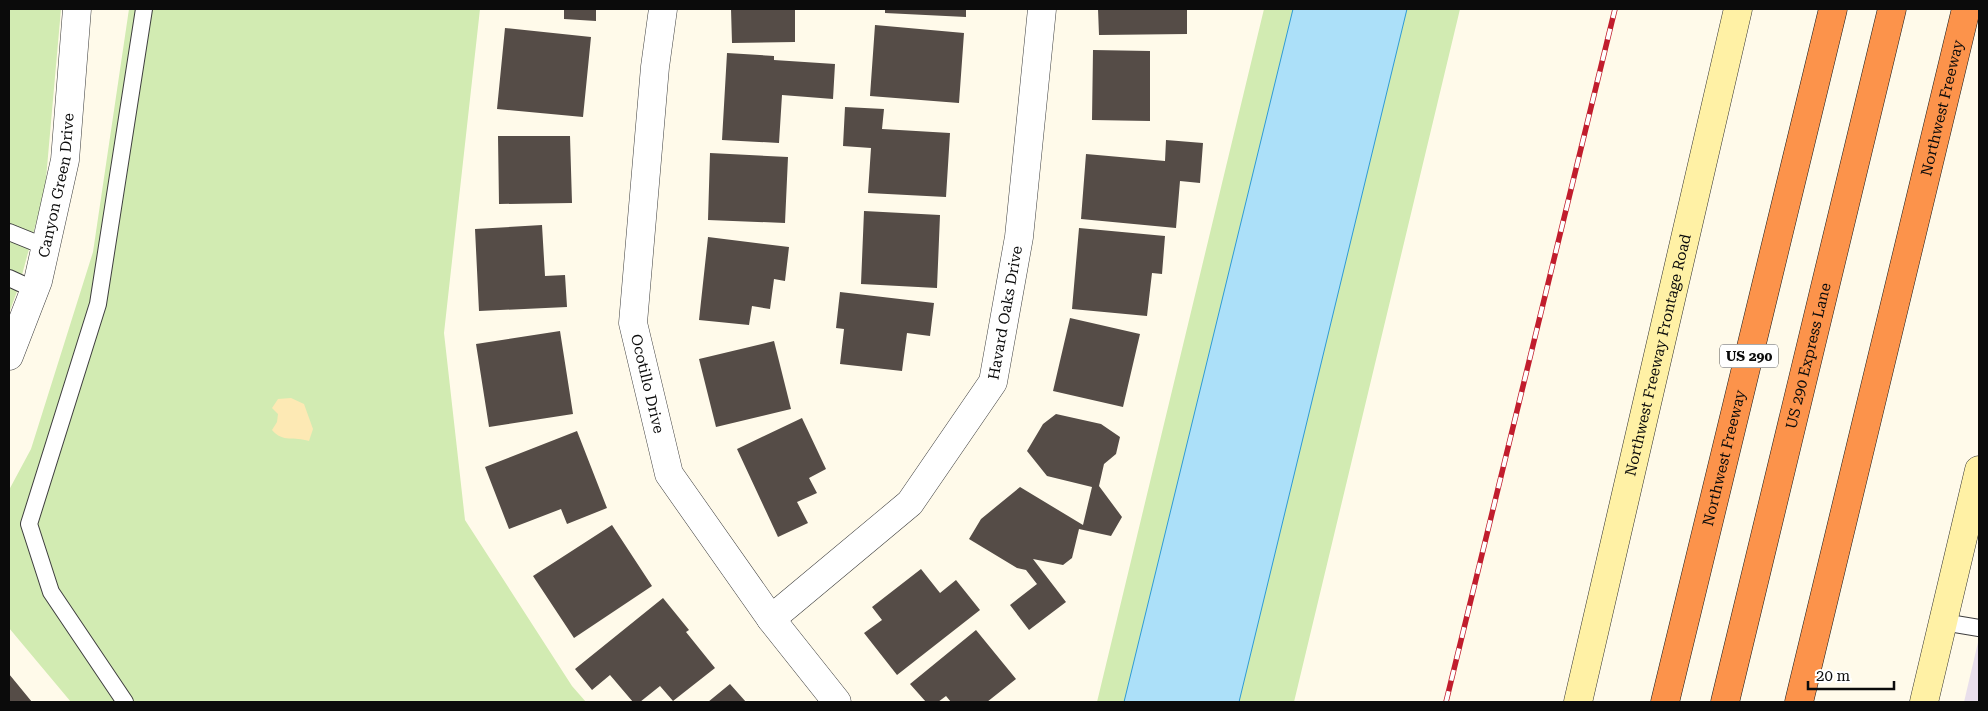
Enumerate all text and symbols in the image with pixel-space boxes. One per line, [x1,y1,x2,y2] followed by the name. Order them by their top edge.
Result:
[1917,38,1967,178] street label: Northwest Freeway
[34,112,78,259] street label: Canyon Green Drive
[1621,232,1695,478] street label: Northwest Freeway Frontage Road
[985,245,1026,381] street label: Havard Oaks Drive
[1782,281,1835,431] street label: US 290 Express Lane
[627,332,668,435] street label: Ocotillo Drive
[1720,344,1778,368] road number: US 290
[1699,388,1749,528] street label: Northwest Freeway
[1808,658,1894,690] scale bar
[1816,667,1851,685] text: 20 m

